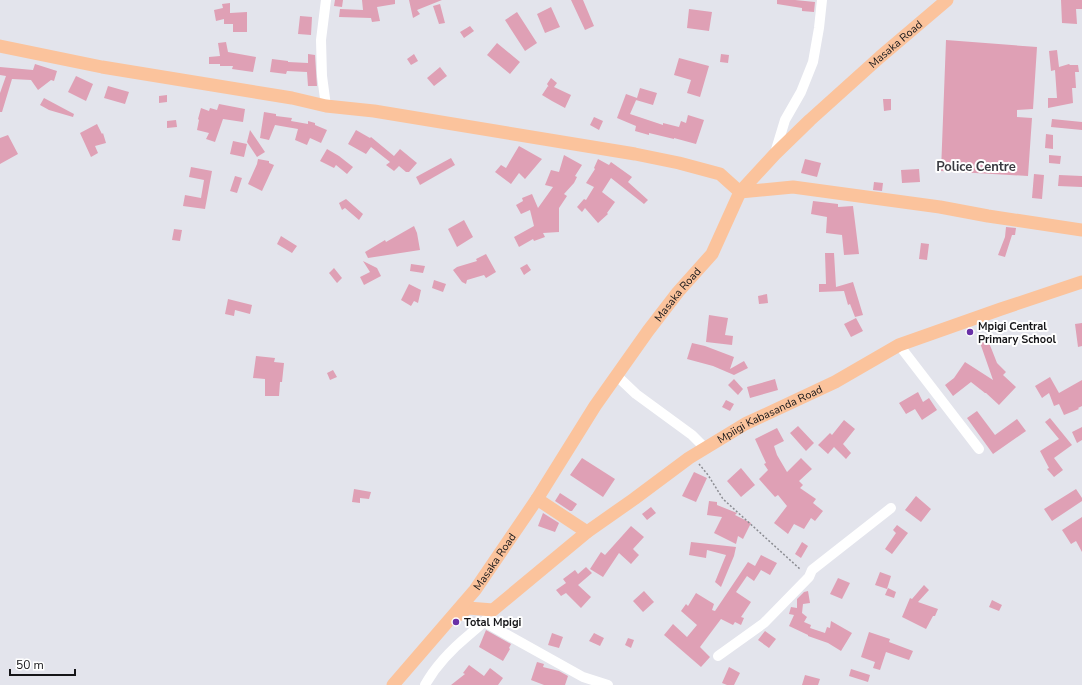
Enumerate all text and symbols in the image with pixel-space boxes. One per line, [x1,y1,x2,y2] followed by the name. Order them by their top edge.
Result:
[865,17,925,71] street label: Masaka Road
[936,158,1016,176] district label: Police Centre
[651,264,704,325] street label: Masaka Road
[978,319,1056,347] place label: Mpigi Central Primary School
[965,327,975,337] marker: Mpigi Central Primary School
[714,381,825,447] street label: Mpiigi Kabasanda Road
[470,530,519,593] street label: Masaka Road
[464,615,522,630] place label: Total Mpigi
[451,617,461,627] marker: Total Mpigi
[10,651,75,677] scale bar
[16,657,44,673] text: 50 m

